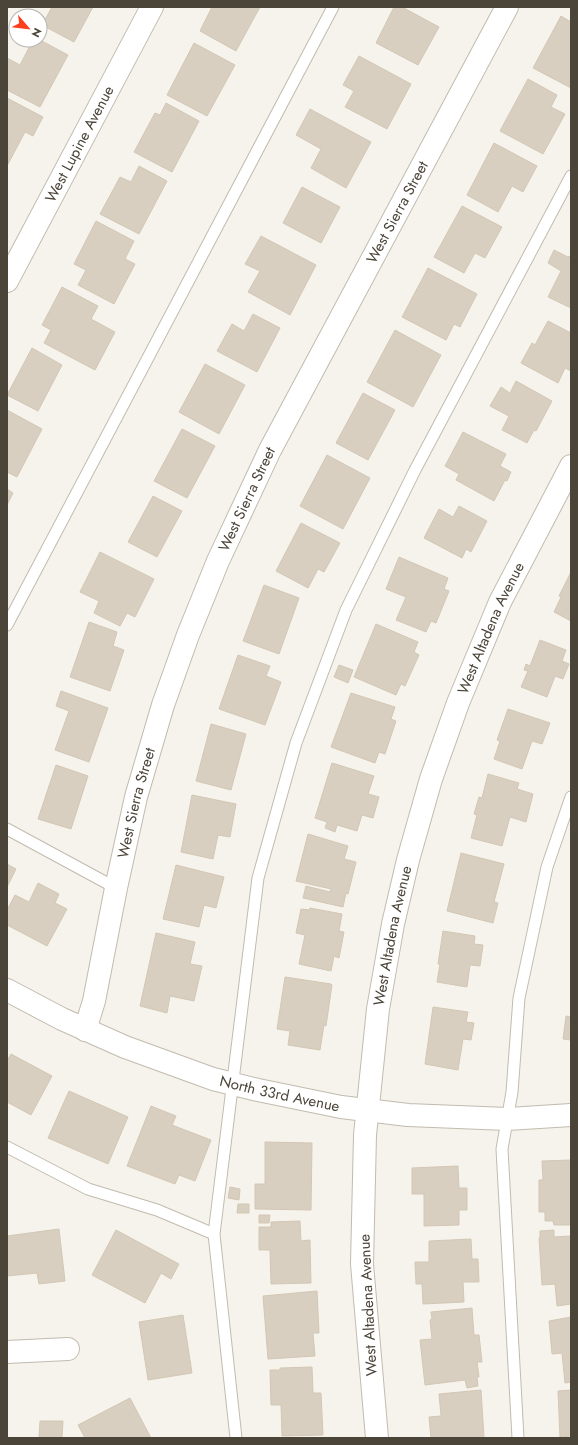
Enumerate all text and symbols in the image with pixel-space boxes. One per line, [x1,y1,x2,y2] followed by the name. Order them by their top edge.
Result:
[8,8,48,48] north arrow
[28,25,46,40] text: N
[40,81,120,206] street label: West Lupine Avenue
[361,157,434,267] street label: West Sierra Street
[213,442,281,555] street label: West Sierra Street
[452,558,530,698] street label: West Altadena Avenue
[112,745,161,860] street label: West Sierra Street
[368,863,417,1008] street label: West Altadena Avenue
[217,1070,342,1118] street label: North 33rd Avenue
[353,1233,383,1377] street label: West Altadena Avenue

